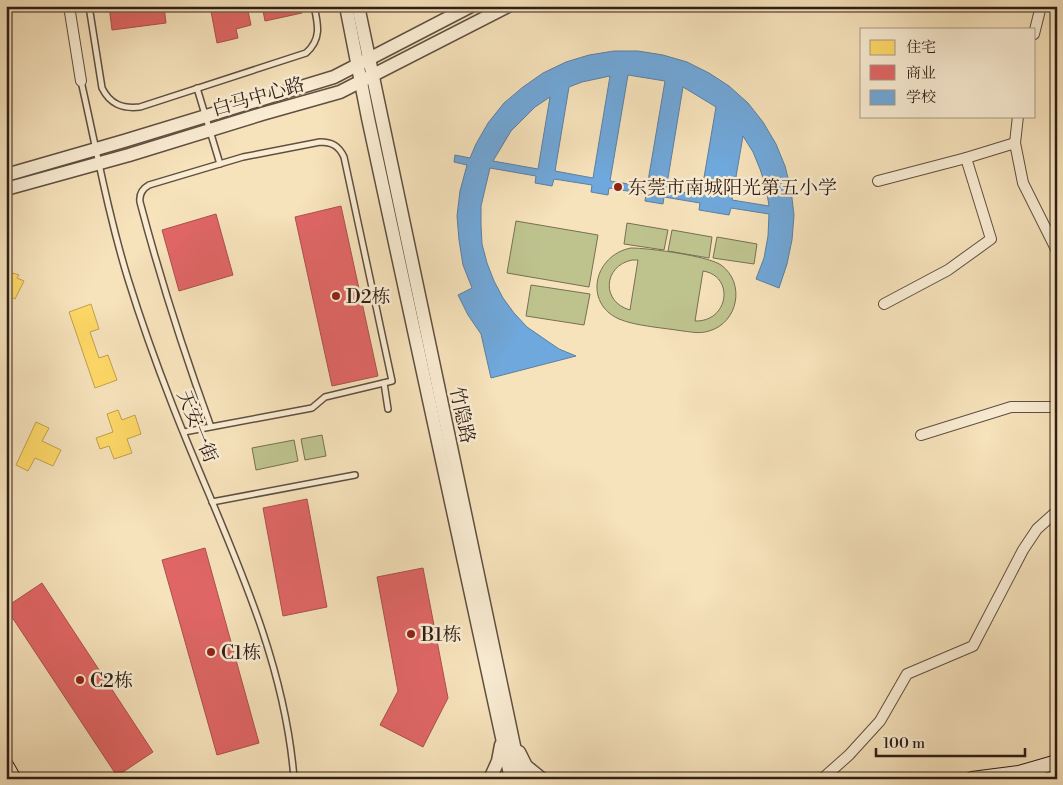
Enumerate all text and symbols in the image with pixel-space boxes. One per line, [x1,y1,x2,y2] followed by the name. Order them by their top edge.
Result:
[860,28,1036,118] legend
[906,38,936,57] text: 住宅
[906,64,936,83] text: 商业
[209,72,307,122] street label: 白马中心路
[906,88,936,107] text: 学校
[628,176,837,200] place label: 东莞市南城阳光第五小学
[612,181,624,193] marker: 东莞市南城阳光第五小学
[346,285,391,309] place label: D2栋
[330,290,342,302] marker: D2栋
[444,385,480,446] street label: 竹隐路
[172,387,222,466] street label: 天安一街
[420,623,462,647] place label: B1栋
[405,628,417,640] marker: B1栋
[221,641,261,665] place label: C1栋
[205,646,217,658] marker: C1栋
[90,669,133,693] place label: C2栋
[74,674,86,686] marker: C2栋
[876,725,1024,757] scale bar
[883,734,925,753] text: 100 m

